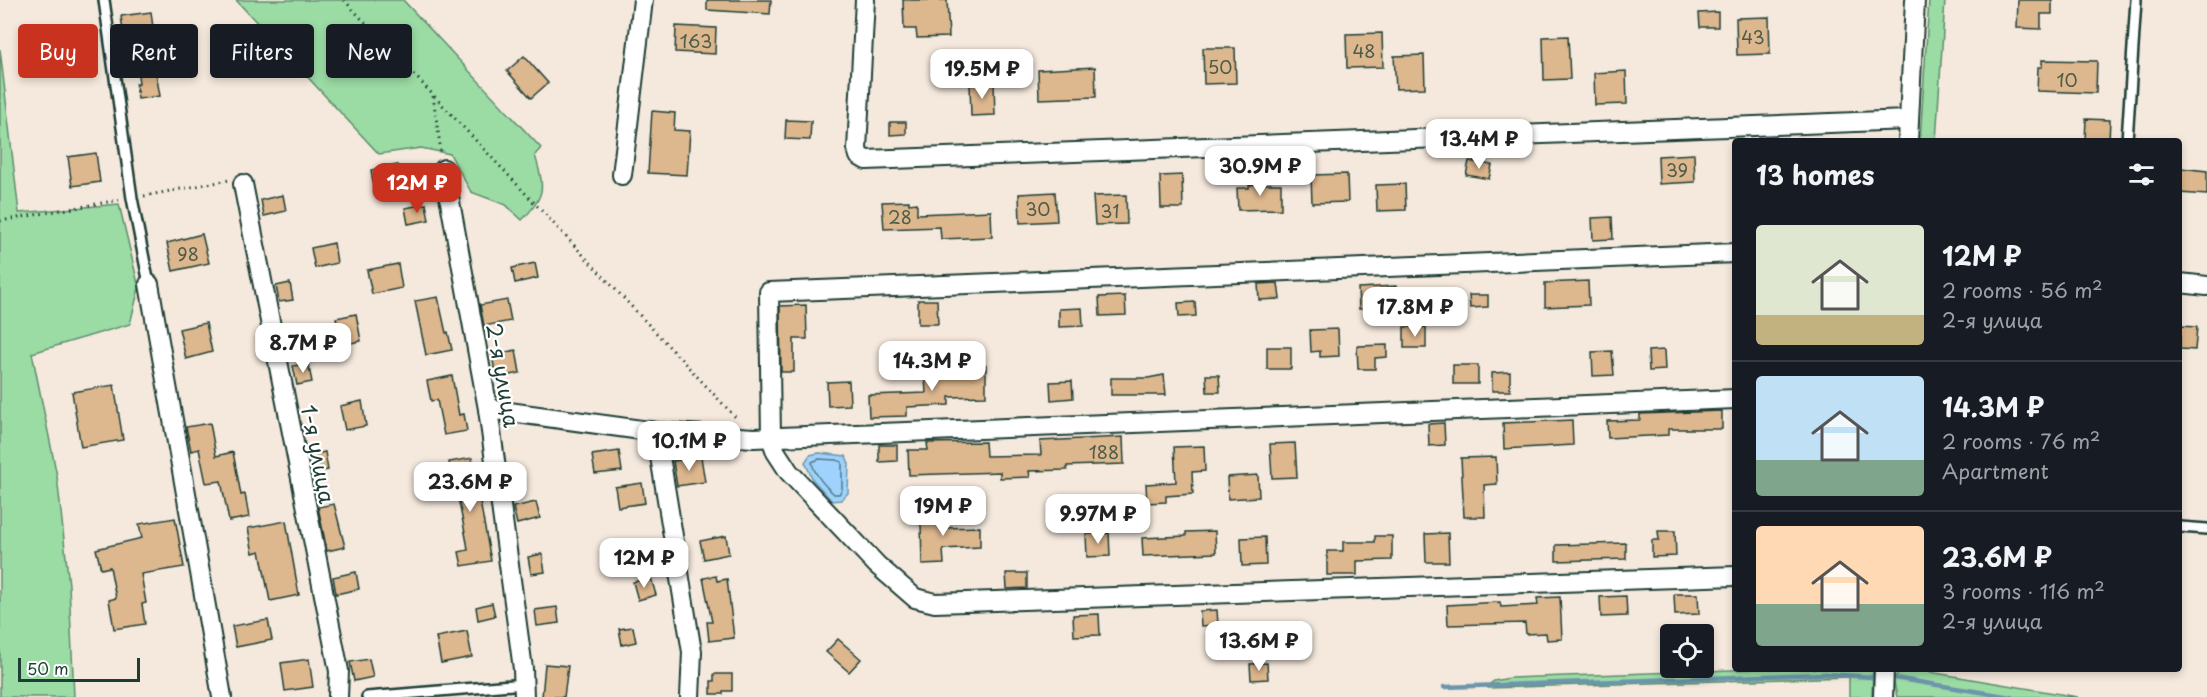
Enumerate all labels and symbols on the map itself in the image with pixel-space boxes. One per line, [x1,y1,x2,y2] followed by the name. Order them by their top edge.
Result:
[1741,23,1765,50] house number: 43
[680,27,712,54] house number: 163
[1352,37,1376,64] house number: 48
[927,49,1037,100] pin: 19.5M ₽
[1208,53,1232,80] house number: 50
[2056,66,2078,93] house number: 10
[1424,119,1534,170] pin: 13.4M ₽
[1205,146,1315,197] pin: 30.9M ₽
[1666,156,1688,183] house number: 39
[375,163,459,214] pin: 12M ₽
[1025,195,1051,222] house number: 30
[1101,197,1119,224] house number: 31
[888,203,912,230] house number: 28
[177,240,199,267] house number: 98
[1360,287,1470,338] pin: 17.8M ₽
[479,320,529,430] street label: 2-я улица
[254,323,352,374] pin: 8.7M ₽
[877,341,987,392] pin: 14.3M ₽
[294,402,344,507] street label: 1-я улица
[634,421,744,472] pin: 10.1M ₽
[1089,438,1119,465] house number: 188
[415,462,525,513] pin: 23.6M ₽
[901,486,985,537] pin: 19M ₽
[1043,494,1153,545] pin: 9.97M ₽
[602,538,686,589] pin: 12M ₽
[1204,621,1314,672] pin: 13.6M ₽
[18,655,140,682] scale bar

